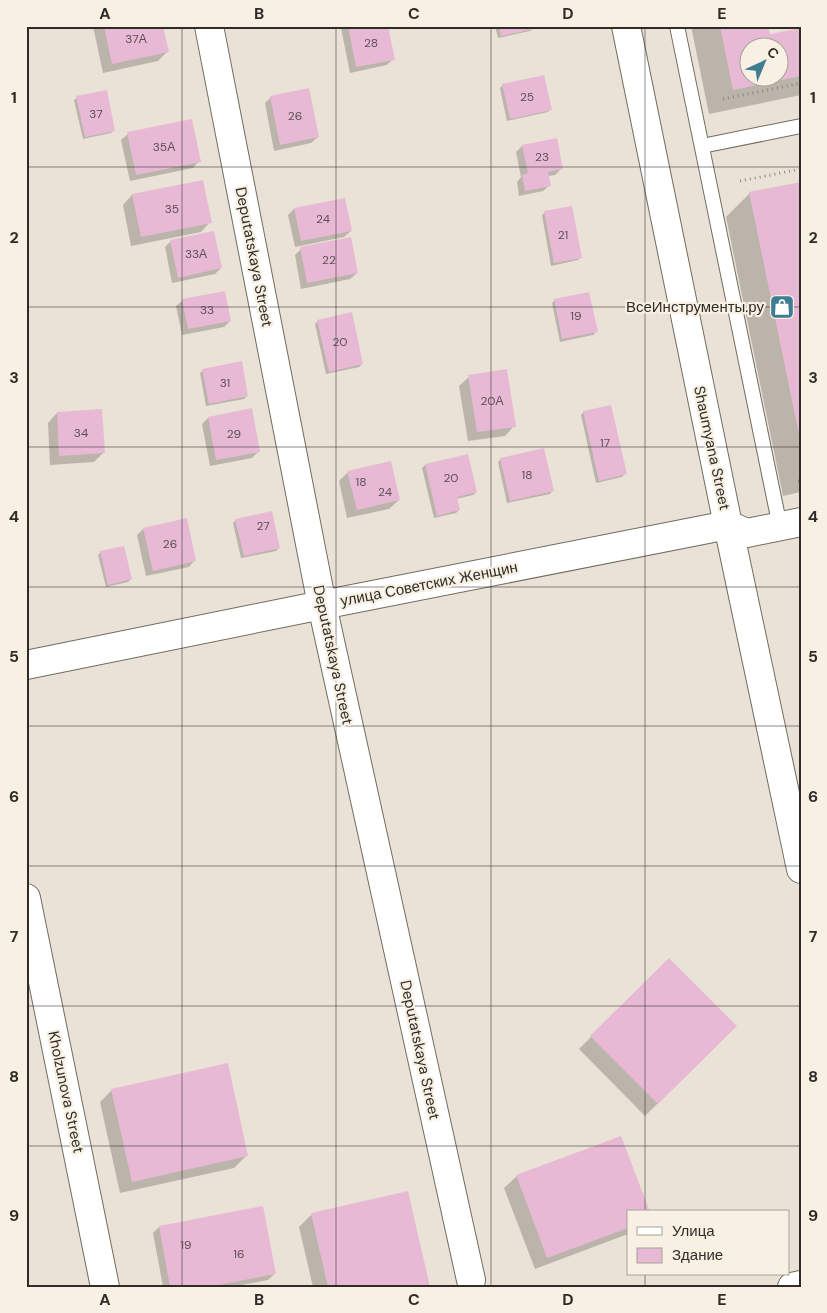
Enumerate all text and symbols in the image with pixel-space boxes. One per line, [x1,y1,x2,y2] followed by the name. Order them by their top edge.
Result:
[99,3,111,24] text: A
[254,3,264,24] text: B
[408,3,420,24] text: C
[562,3,574,24] text: D
[717,3,727,24] text: E
[125,31,147,47] house number: 37А
[364,35,378,51] house number: 28
[740,38,790,88] north arrow
[763,43,783,63] text: С
[11,87,17,108] text: 1
[810,87,816,108] text: 1
[520,89,534,105] house number: 25
[89,106,103,122] house number: 37
[288,108,302,124] house number: 26
[153,139,175,155] house number: 35А
[535,149,549,165] house number: 23
[231,185,277,329] street label: Deputatskaya Street
[165,201,179,217] house number: 35
[316,211,330,227] house number: 24
[9,227,19,248] text: 2
[558,227,568,243] house number: 21
[808,227,818,248] text: 2
[185,246,207,262] house number: 33А
[322,252,336,268] house number: 22
[769,294,795,320] shop icon: ВсеИнструменты.ру
[626,297,764,317] place label: ВсеИнструменты.ру
[200,302,214,318] house number: 33
[570,308,582,324] house number: 19
[332,334,348,350] house number: 20
[9,367,19,388] text: 3
[808,367,818,388] text: 3
[220,375,230,391] house number: 31
[689,384,735,512] street label: Shaumyana Street
[480,393,504,409] house number: 20А
[74,425,88,441] house number: 34
[227,426,241,442] house number: 29
[600,435,610,451] house number: 17
[521,467,533,483] house number: 18
[443,470,459,486] house number: 20
[355,474,367,490] house number: 18
[378,484,392,500] house number: 24
[9,506,19,527] text: 4
[808,506,818,527] text: 4
[256,518,270,534] house number: 27
[163,536,177,552] house number: 26
[339,557,519,611] street label: улица Советских Женщин
[308,583,358,727] street label: Deputatskaya Street
[9,646,19,667] text: 5
[808,646,818,667] text: 5
[9,786,19,807] text: 6
[808,786,818,807] text: 6
[10,926,19,947] text: 7
[809,926,818,947] text: 7
[395,978,445,1122] street label: Deputatskaya Street
[43,1029,89,1155] street label: Kholzunova Street
[9,1066,19,1087] text: 8
[808,1066,818,1087] text: 8
[9,1205,19,1226] text: 9
[808,1205,818,1226] text: 9
[627,1210,790,1276] legend
[672,1221,715,1241] text: Улица
[180,1237,192,1253] house number: 19
[672,1245,723,1265] text: Здание
[233,1246,245,1262] house number: 16
[99,1289,111,1310] text: A
[254,1289,264,1310] text: B
[408,1289,420,1310] text: C
[562,1289,574,1310] text: D
[717,1289,727,1310] text: E

